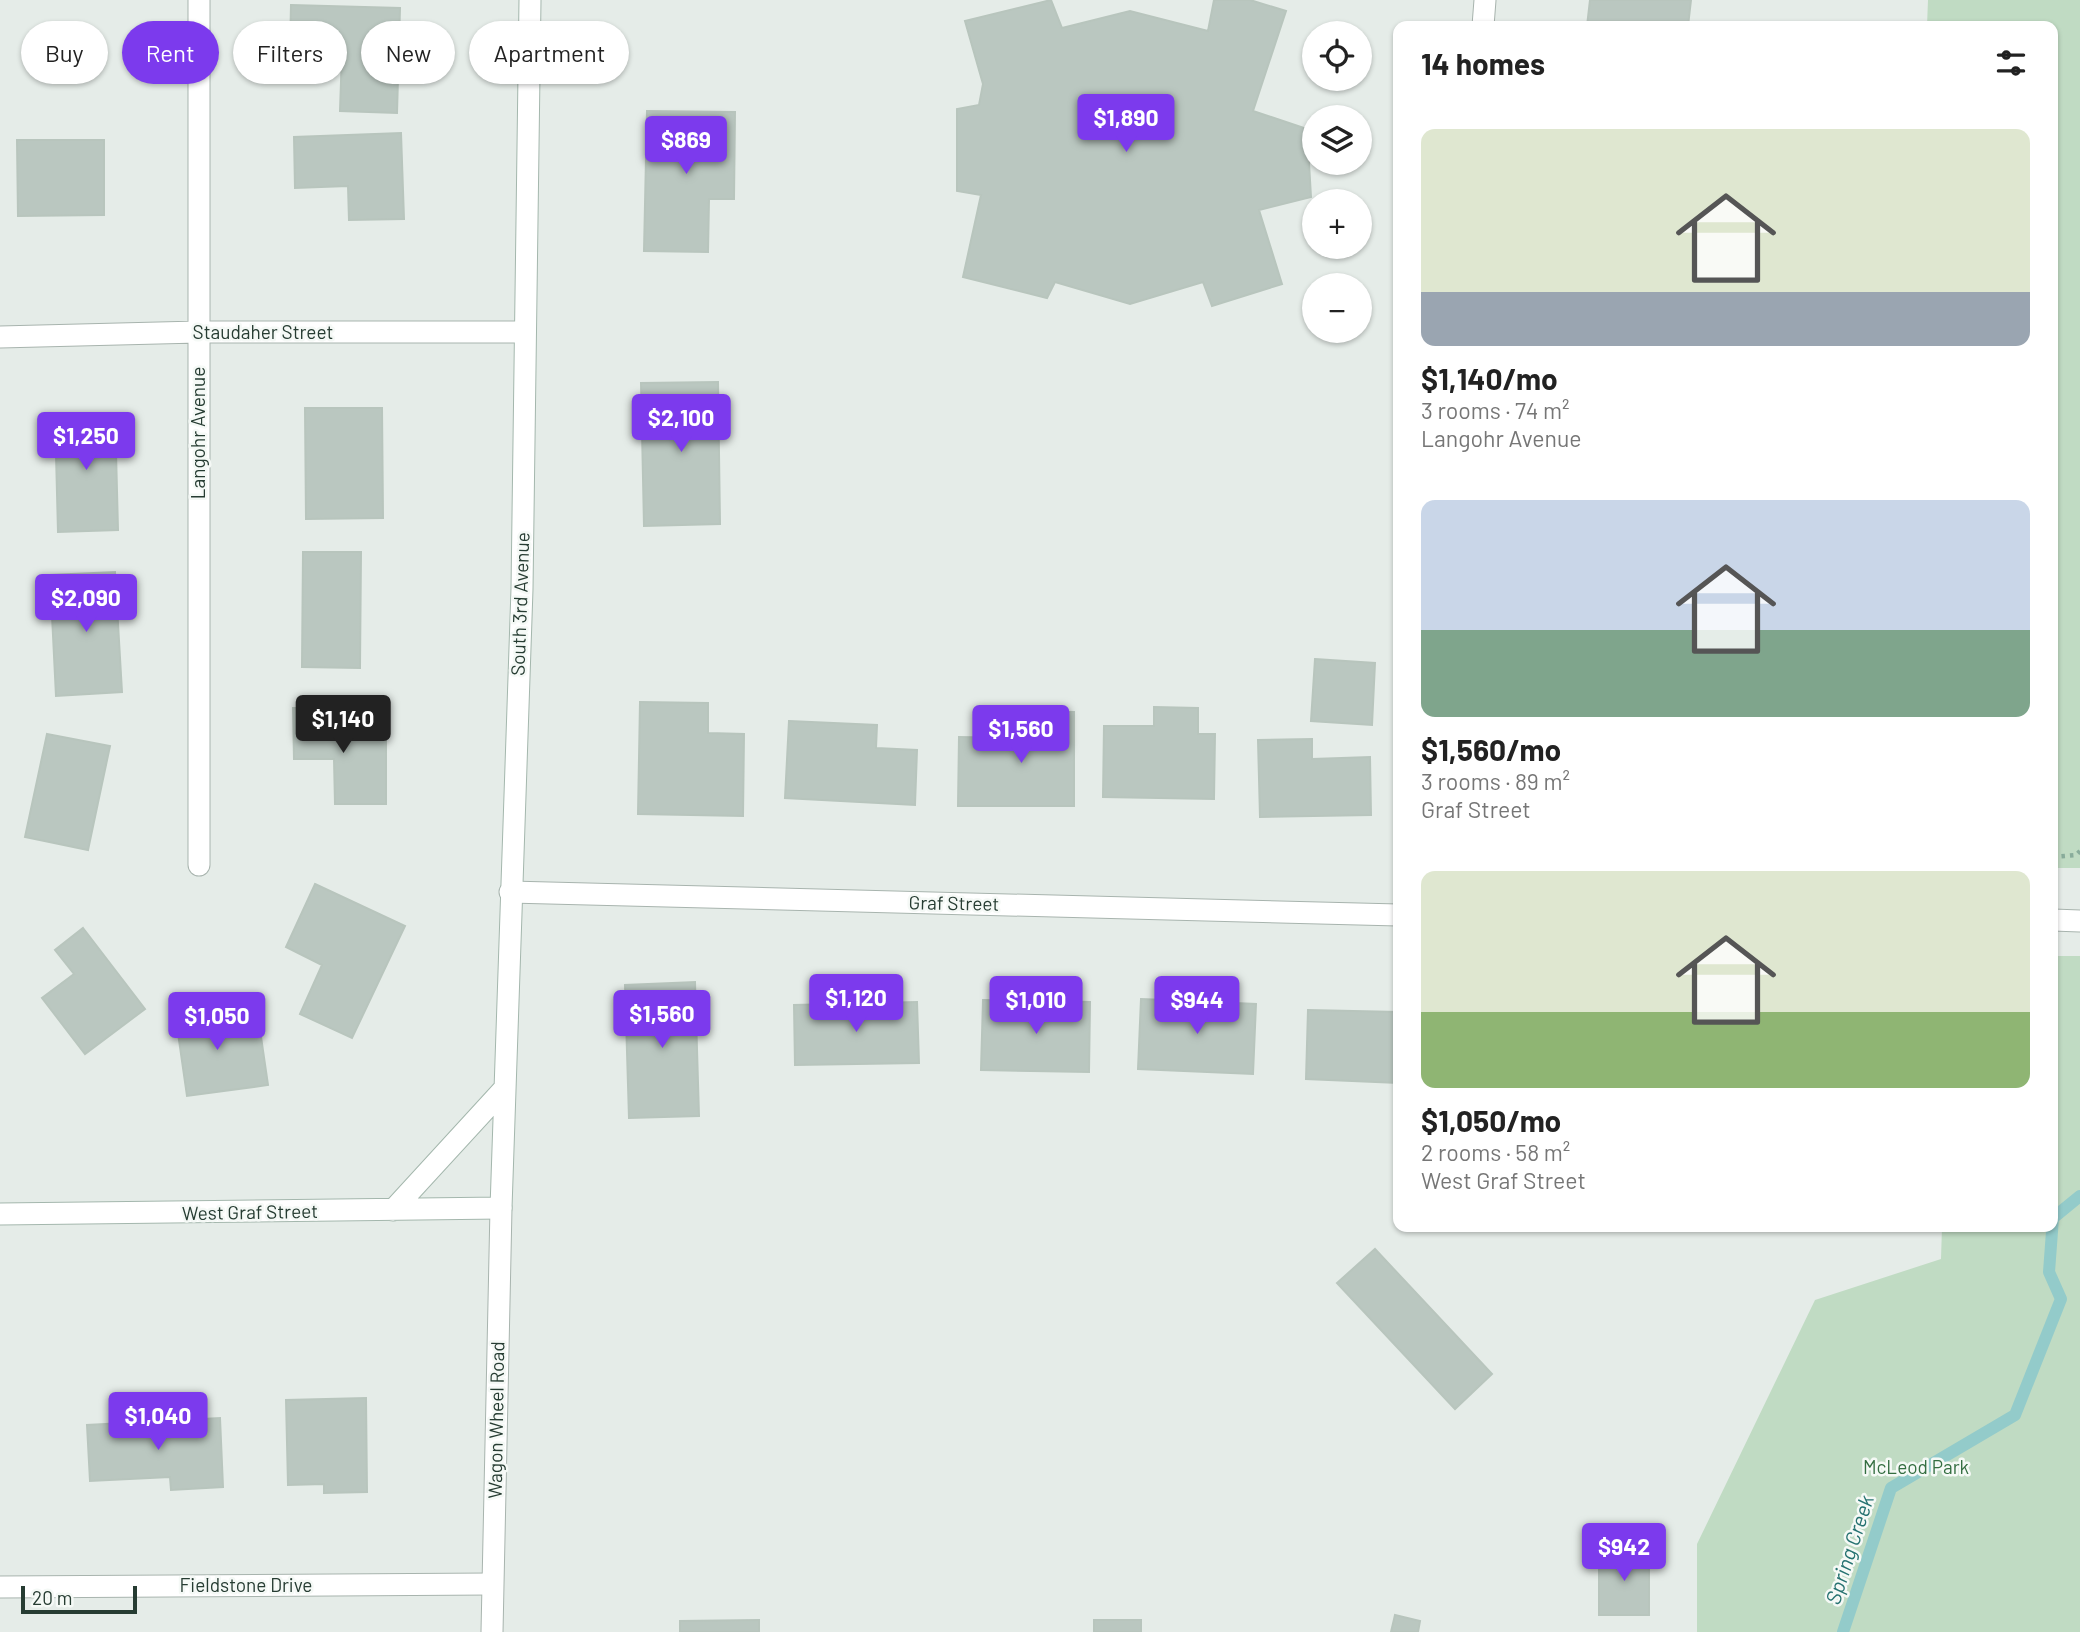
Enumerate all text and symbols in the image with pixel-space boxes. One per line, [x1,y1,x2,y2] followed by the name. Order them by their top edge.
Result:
[21,21,108,84] chip: Buy
[122,21,219,84] chip: Rent
[233,21,347,84] chip: Filters
[361,21,455,84] chip: New
[469,21,629,84] chip: Apartment
[1302,21,1372,343] map controls
[1302,21,1372,91] button: locate
[1992,44,2030,82] icon: filters
[1421,45,1545,81] text: 14 homes
[1069,94,1183,154] pin: $1,890
[1093,103,1159,131] text: $1,890
[1302,105,1372,175] button: layers
[645,116,727,176] pin: $869
[661,125,711,153] text: $869
[1663,175,1789,301] icon: home
[1302,189,1372,259] button: +
[1302,273,1372,343] button: −
[193,320,333,343] street label: Staudaher Street
[1421,360,1558,396] text: $1,140/mo
[186,367,209,499] street label: Langohr Avenue
[624,394,738,454] pin: $2,100
[1421,396,1570,424] text: 3 rooms · 74 m²
[648,403,714,431] text: $2,100
[29,412,143,472] pin: $1,250
[53,421,119,449] text: $1,250
[1421,424,1582,452] text: Langohr Avenue
[505,532,534,676] street label: South 3rd Avenue
[1663,546,1789,672] icon: home
[29,574,143,634] pin: $2,090
[51,583,121,611] text: $2,090
[286,696,400,755] pin: $1,140
[312,704,374,732] text: $1,140
[964,706,1078,765] pin: $1,560
[988,714,1054,742] text: $1,560
[1421,731,1561,767] text: $1,560/mo
[1421,767,1570,795] text: 3 rooms · 89 m²
[1421,795,1531,823] text: Graf Street
[909,890,999,915] street label: Graf Street
[1663,917,1789,1043] icon: home
[799,974,913,1034] pin: $1,120
[979,976,1093,1036] pin: $1,010
[1156,976,1238,1036] pin: $944
[825,983,887,1011] text: $1,120
[1006,985,1066,1013] text: $1,010
[1170,985,1224,1013] text: $944
[605,990,719,1050] pin: $1,560
[160,992,274,1052] pin: $1,050
[629,999,695,1027] text: $1,560
[184,1001,250,1029] text: $1,050
[1421,1102,1561,1138] text: $1,050/mo
[1421,1138,1570,1166] text: 2 rooms · 58 m²
[1421,1166,1586,1194] text: West Graf Street
[182,1199,318,1224] street label: West Graf Street
[483,1341,508,1499] street label: Wagon Wheel Road
[101,1392,215,1452] pin: $1,040
[125,1401,191,1429] text: $1,040
[1863,1455,1969,1478] park label: McLeod Park
[1819,1491,1878,1607] water label: Spring Creek
[1583,1524,1665,1583] pin: $942
[1598,1532,1650,1560] text: $942
[180,1573,312,1596] street label: Fieldstone Drive
[21,1583,136,1615] scale bar
[32,1586,72,1609] text: 20 m

